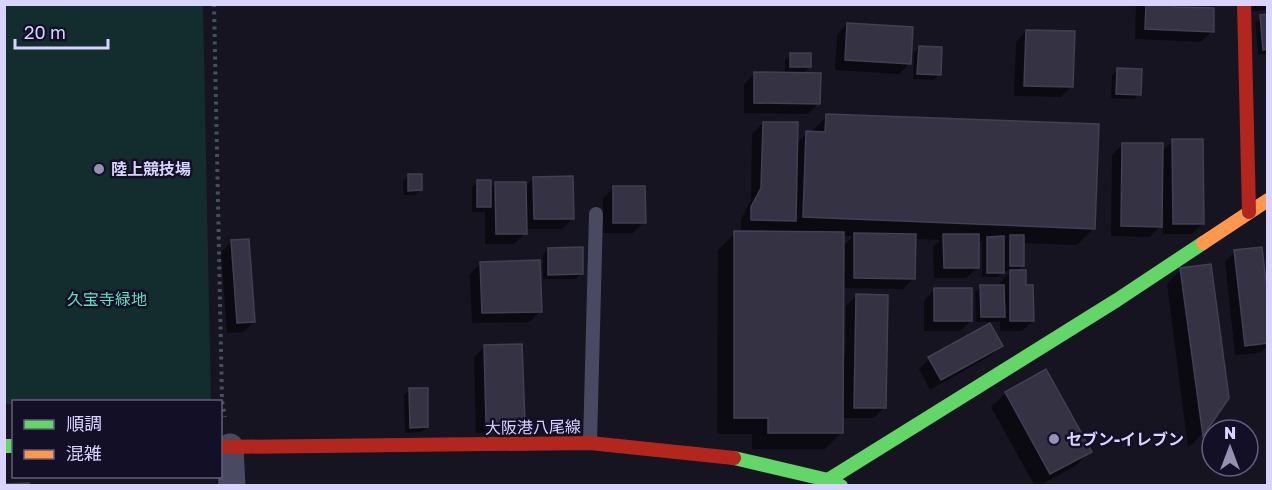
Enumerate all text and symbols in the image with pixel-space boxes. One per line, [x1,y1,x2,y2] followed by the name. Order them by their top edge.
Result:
[15,12,108,50] scale bar
[24,21,66,43] text: 20 m
[111,159,191,179] place label: 陸上競技場
[92,162,106,176] marker: 陸上競技場
[67,289,147,309] park label: 久宝寺緑地
[12,400,222,478] legend
[66,412,102,434] text: 順調
[485,416,581,438] street label: 大阪港八尾線
[1200,418,1260,478] north arrow
[1224,423,1236,443] text: N
[1066,429,1184,449] place label: セブン-イレブン
[1047,432,1061,446] marker: セブン-イレブン
[66,442,102,464] text: 混雑

